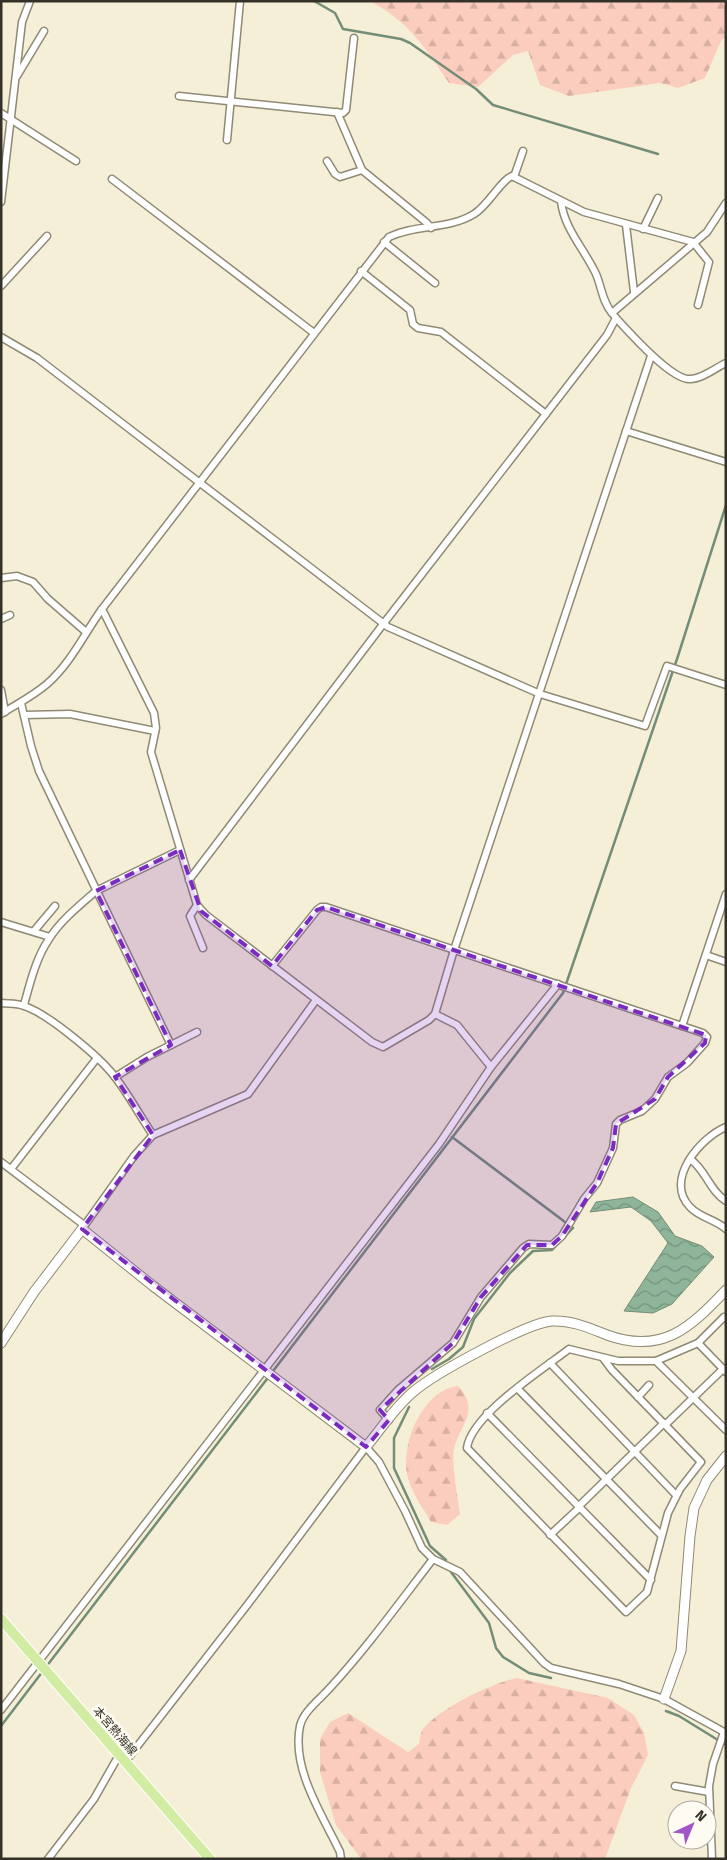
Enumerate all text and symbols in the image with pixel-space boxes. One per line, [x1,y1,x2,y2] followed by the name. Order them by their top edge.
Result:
[90,1704,140,1758] street label: 本宮熱海線
[667,1800,717,1850] north arrow
[691,1807,710,1825] text: N

